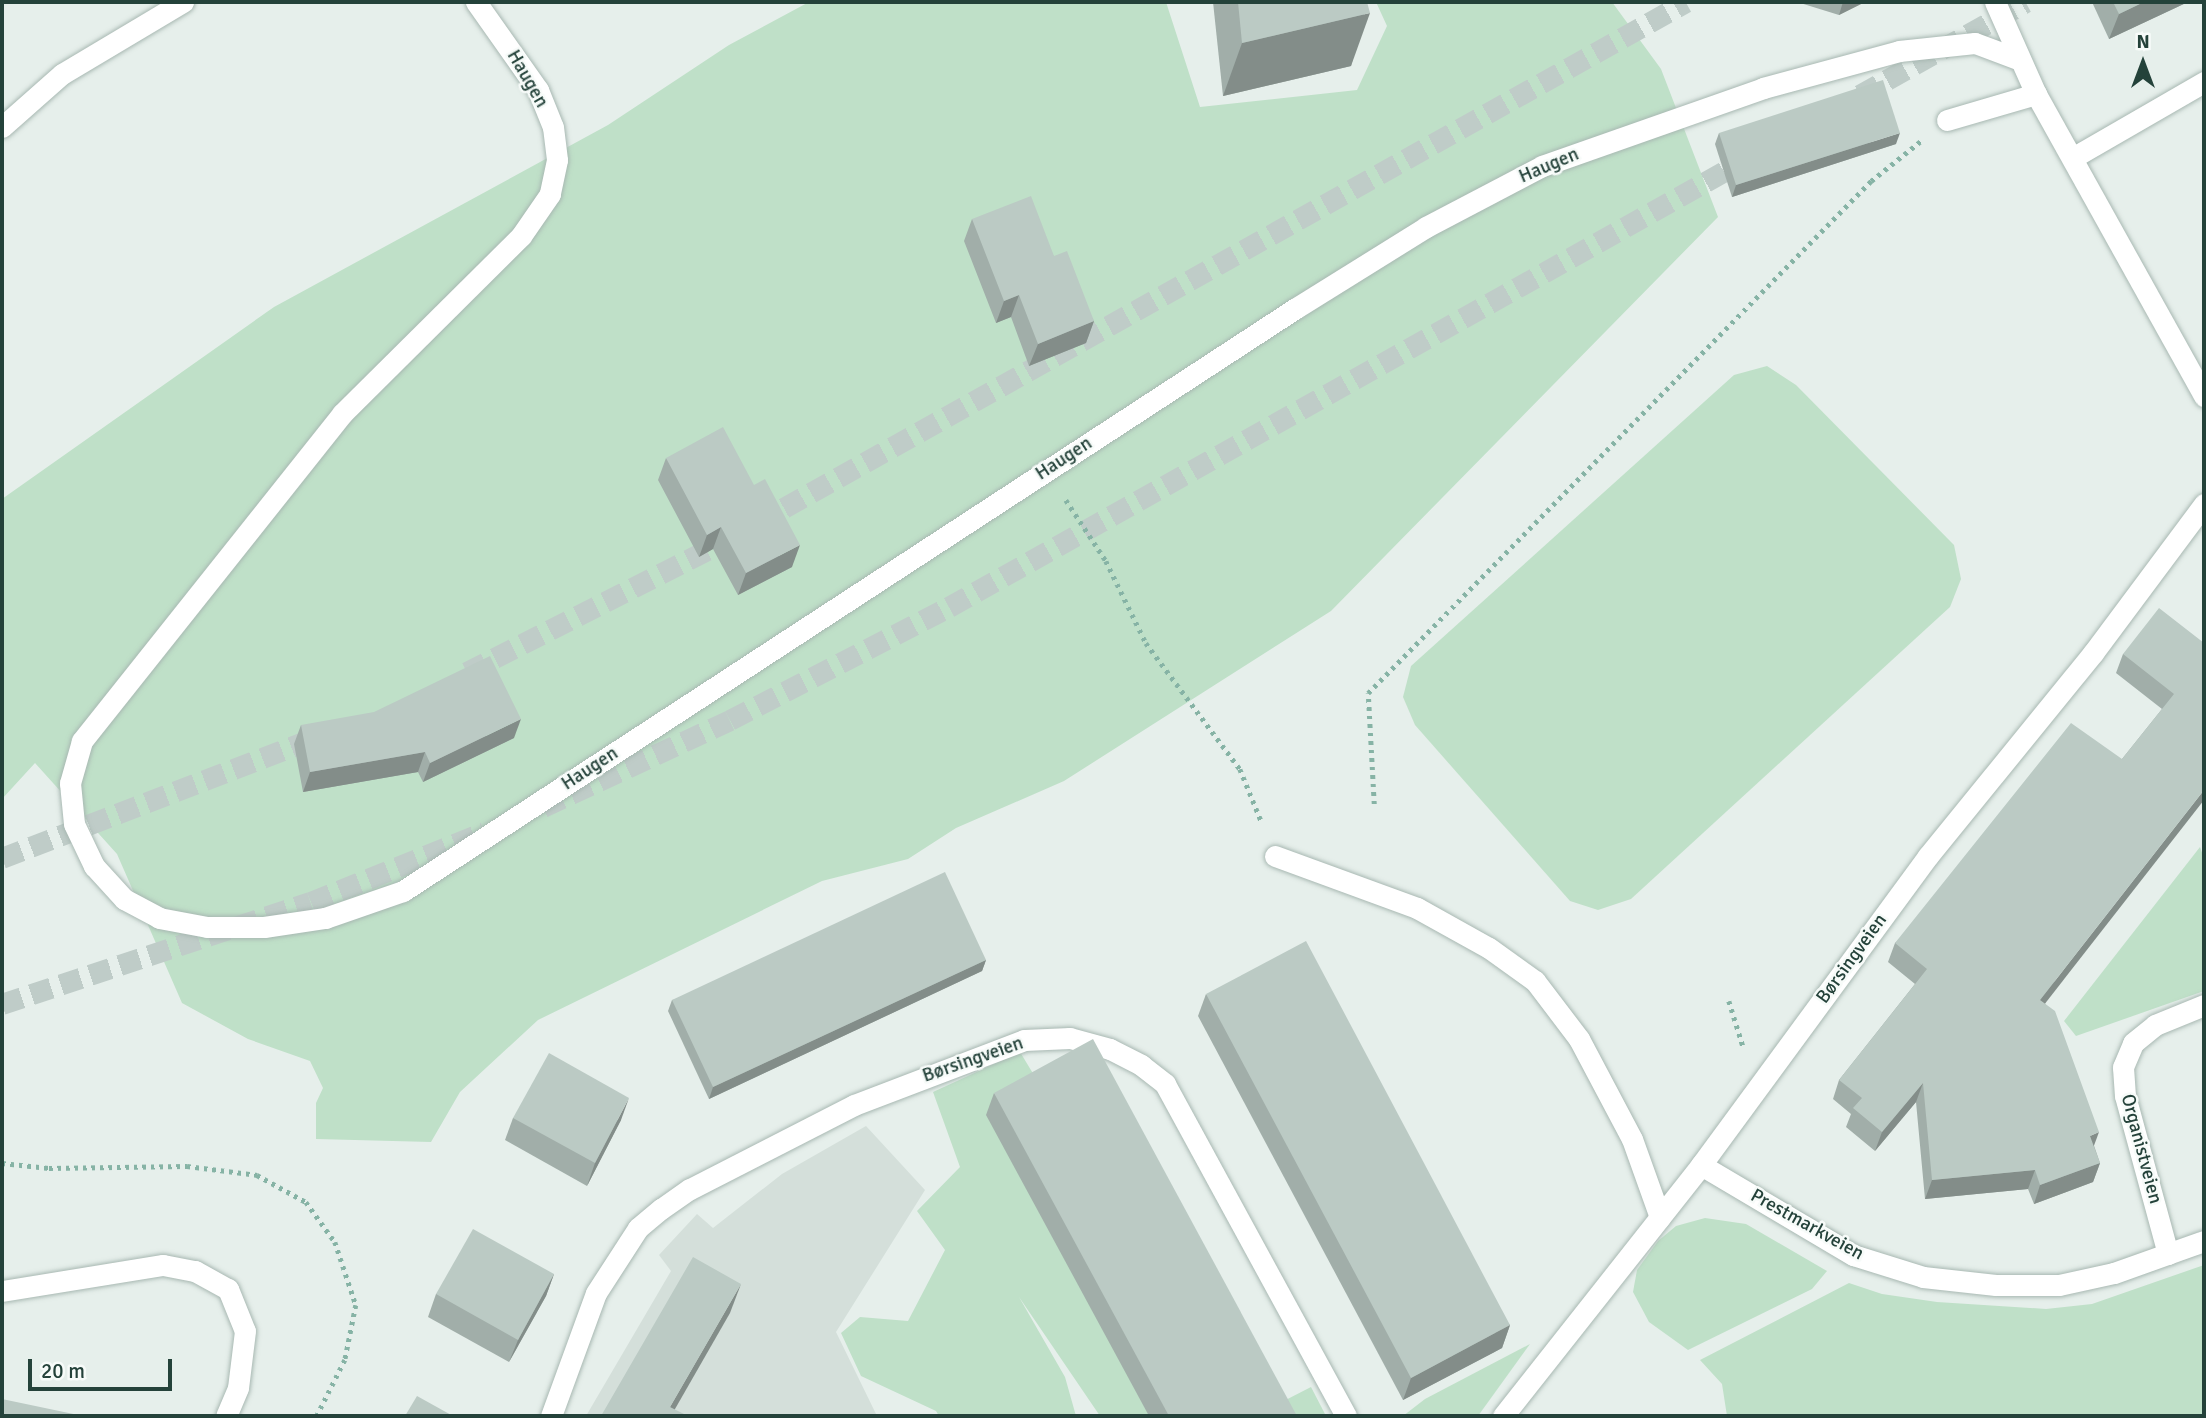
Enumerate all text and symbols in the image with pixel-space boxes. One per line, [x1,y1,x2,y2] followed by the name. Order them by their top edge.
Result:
[2108,28,2178,98] north arrow
[2136,30,2150,54] text: N
[501,46,553,112] street label: Haugen
[1516,143,1582,189] street label: Haugen
[1031,432,1097,486] street label: Haugen
[557,742,623,796] street label: Haugen
[1812,910,1892,1008] street label: Børsingveien
[920,1032,1026,1088] street label: Børsingveien
[2115,1092,2167,1206] street label: Organistveien
[1746,1185,1868,1265] street label: Prestmarkveien
[32,1344,175,1388] scale bar
[41,1358,85,1384] text: 20 m

